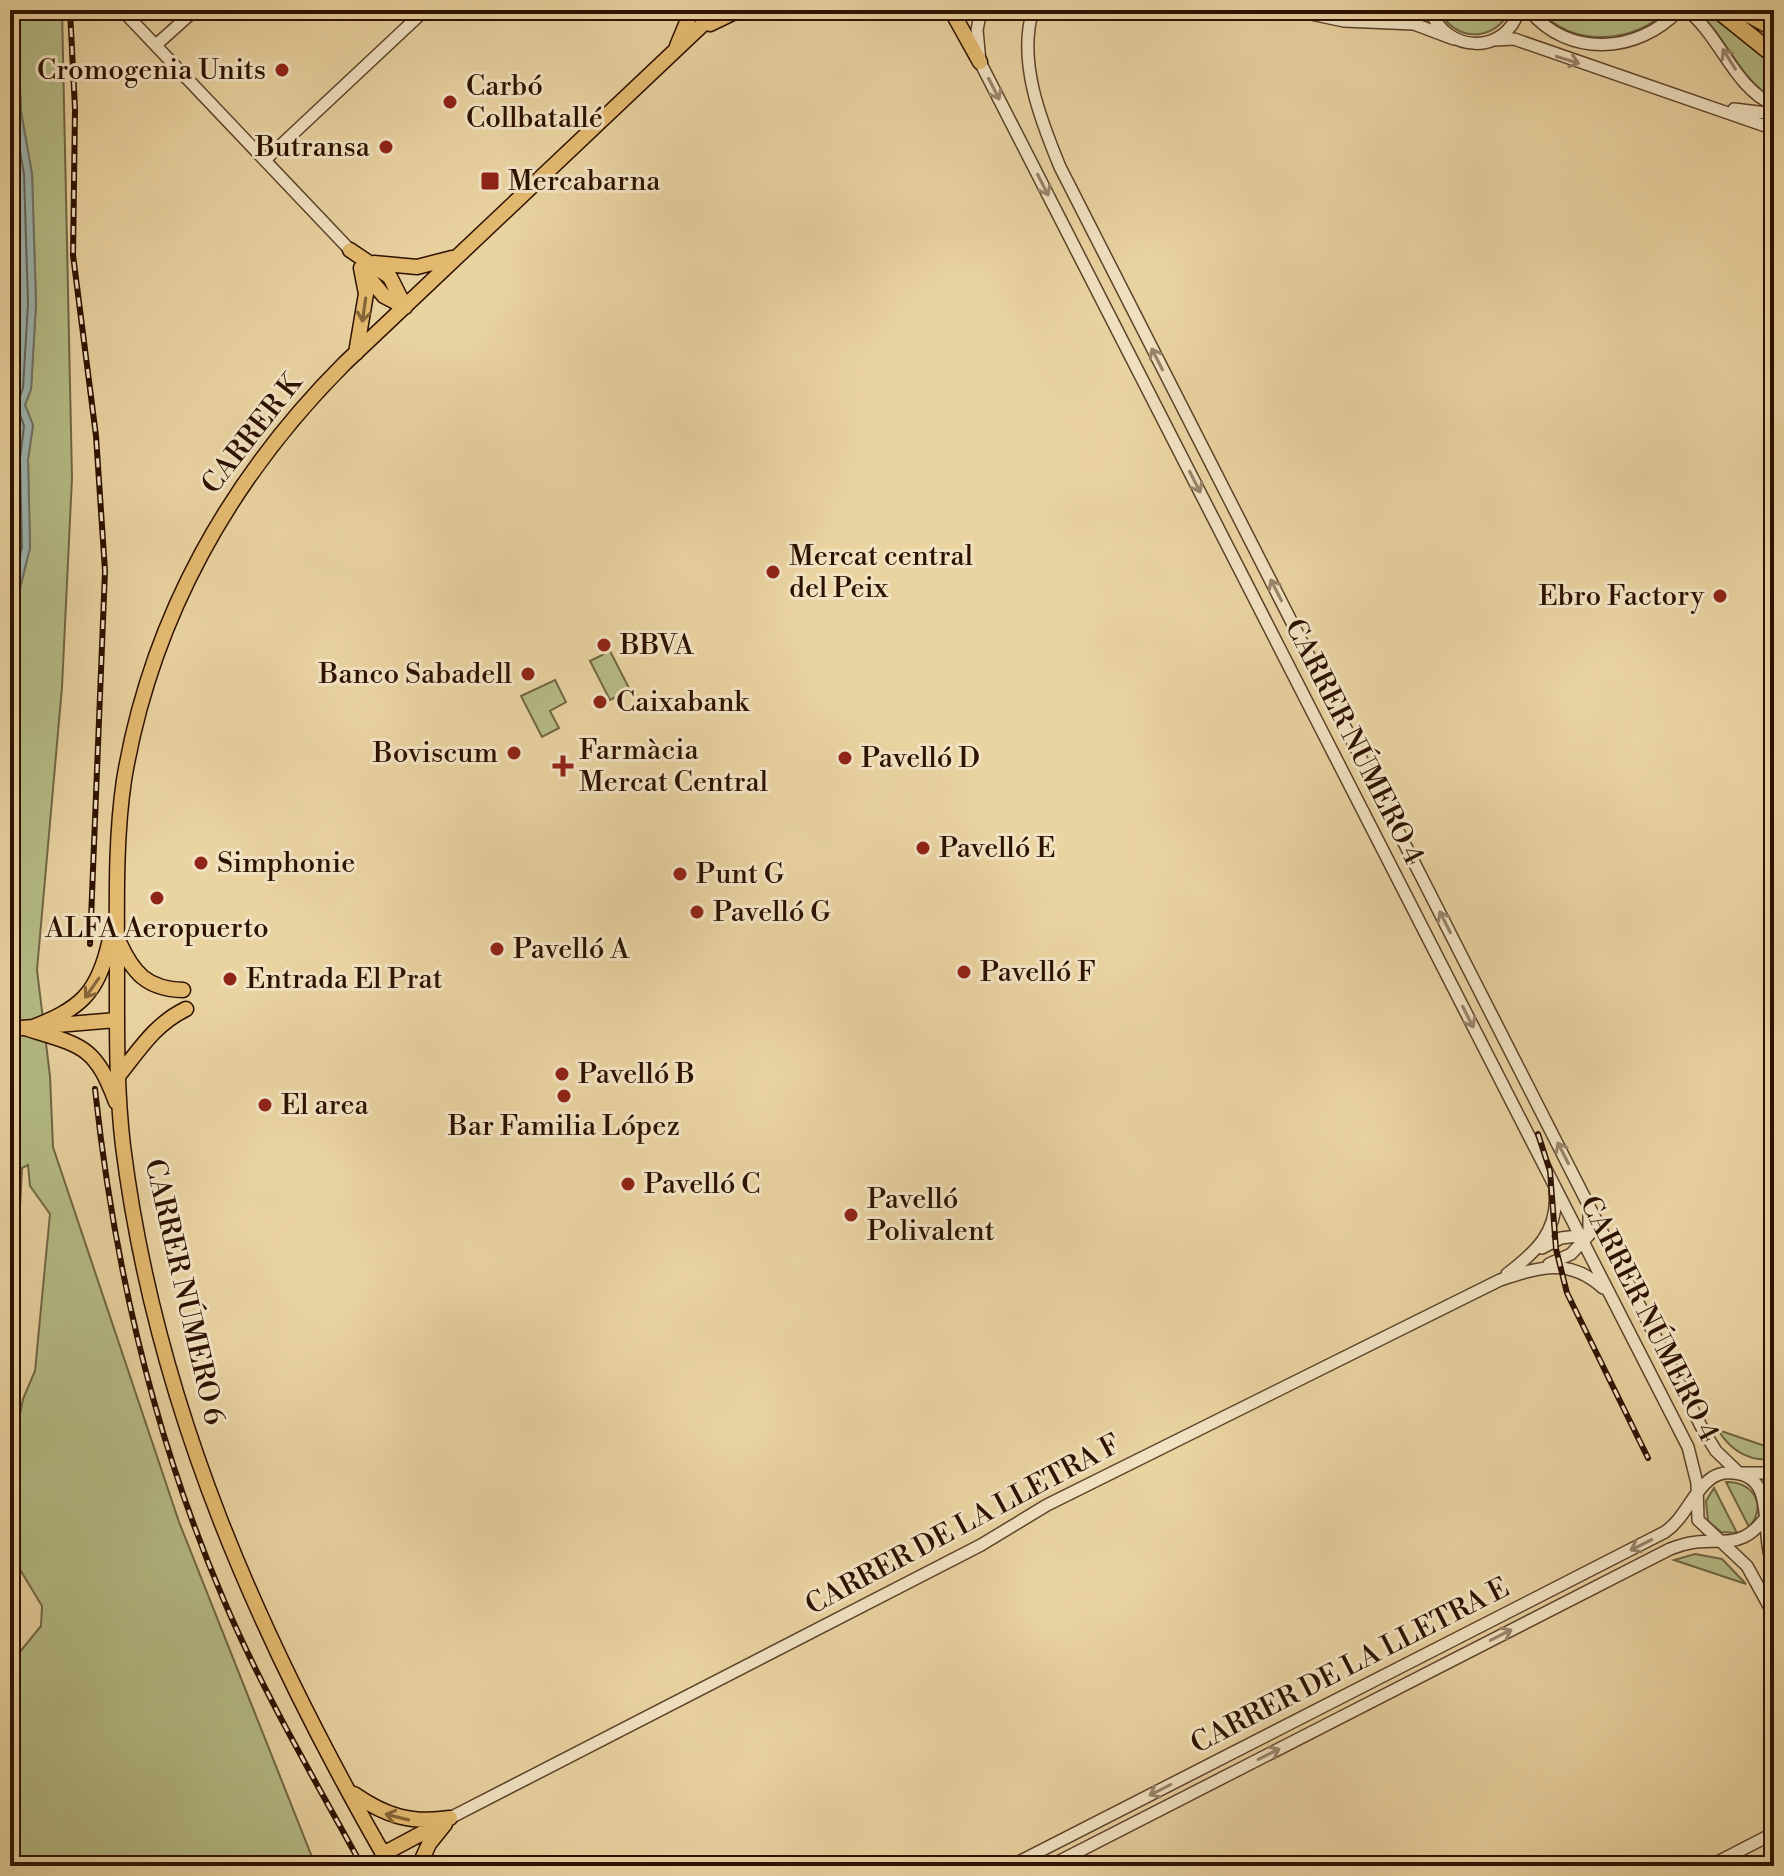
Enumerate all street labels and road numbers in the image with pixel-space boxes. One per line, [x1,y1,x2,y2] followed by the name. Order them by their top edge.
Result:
[194,366,311,501] street label: CARRER K
[1277,612,1433,871] street label: CARRER NÚMERO 4
[136,1155,234,1428] street label: CARRER NÚMERO 6
[1572,1189,1728,1448] street label: CARRER NÚMERO 4
[799,1427,1127,1623] street label: CARRER DE LA LLETRA F
[1185,1570,1515,1762] street label: CARRER DE LA LLETRA E

